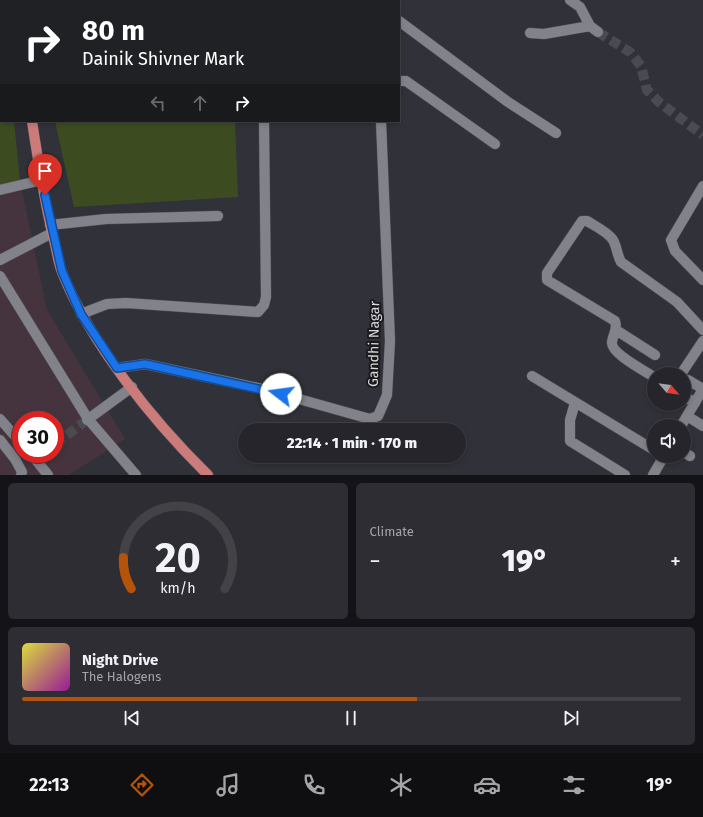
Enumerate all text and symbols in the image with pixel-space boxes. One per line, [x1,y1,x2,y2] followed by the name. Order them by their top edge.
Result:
[82,14,145,47] text: 80 m
[16,16,68,68] icon: right
[82,48,244,70] text: Dainik Shivner Mark
[147,92,169,114] icon: left
[189,92,211,114] icon: ahead
[231,92,253,114] icon: right
[28,154,62,195] pin
[34,160,56,182] icon: arrive
[365,300,383,387] street label: Gandhi Nagar
[647,367,691,411] north arrow
[647,367,691,463] map controls
[260,373,302,415] position arrow
[12,411,64,463] speed limit sign: 30
[647,419,691,463] button: sound
[287,434,417,452] text: 22:14 · 1 min · 170 m
[370,524,414,539] text: Climate
[155,533,201,583] text: 20
[502,543,549,579] text: 19°
[370,548,381,575] text: −
[670,548,681,575] text: +
[160,580,195,597] text: km/h
[82,651,158,669] text: Night Drive
[82,669,161,684] text: The Halogens
[121,707,143,729] icon: previous
[340,707,362,729] icon: pause
[560,707,582,729] icon: next
[128,771,156,799] icon: directions
[214,771,242,799] icon: music
[300,771,328,799] icon: phone
[387,771,415,799] icon: climate
[473,771,501,799] icon: car
[560,771,588,799] icon: filters
[29,774,69,796] text: 22:13
[646,774,674,796] text: 19°

